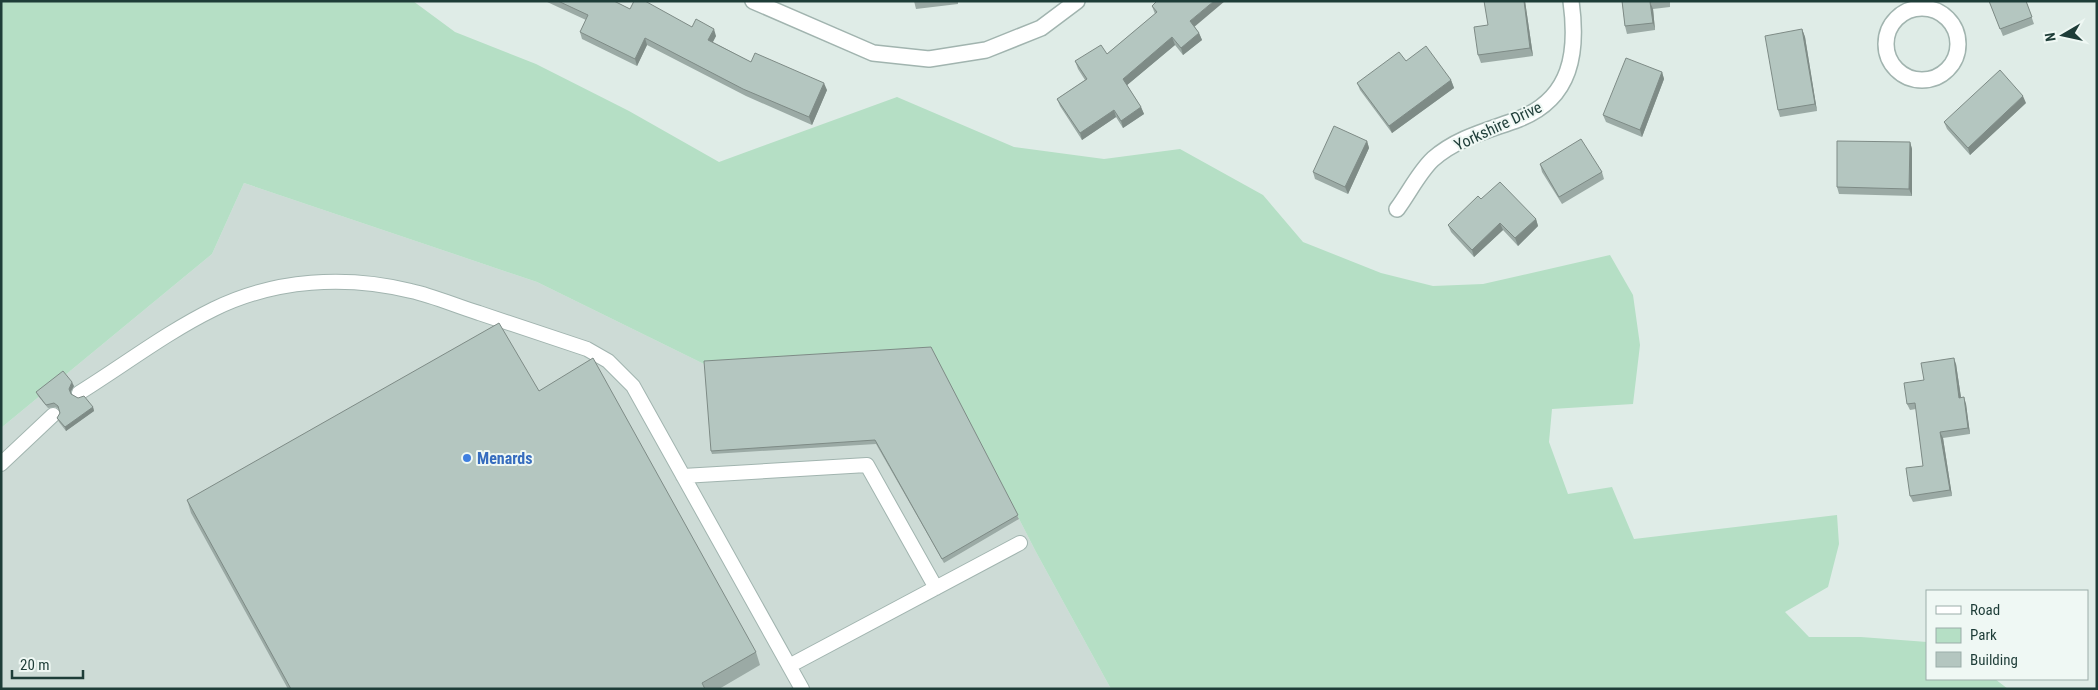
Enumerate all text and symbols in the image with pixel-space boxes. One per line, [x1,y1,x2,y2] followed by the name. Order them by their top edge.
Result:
[2038,10,2088,60] north arrow
[2042,32,2059,43] text: N
[1451,97,1545,155] street label: Yorkshire Drive
[477,449,533,468] place label: Menards
[461,452,473,464] marker: Menards
[1926,590,2088,680] legend
[1970,601,2000,619] text: Road
[1970,626,1997,644] text: Park
[12,648,84,680] scale bar
[1970,651,2018,669] text: Building
[20,656,50,674] text: 20 m

